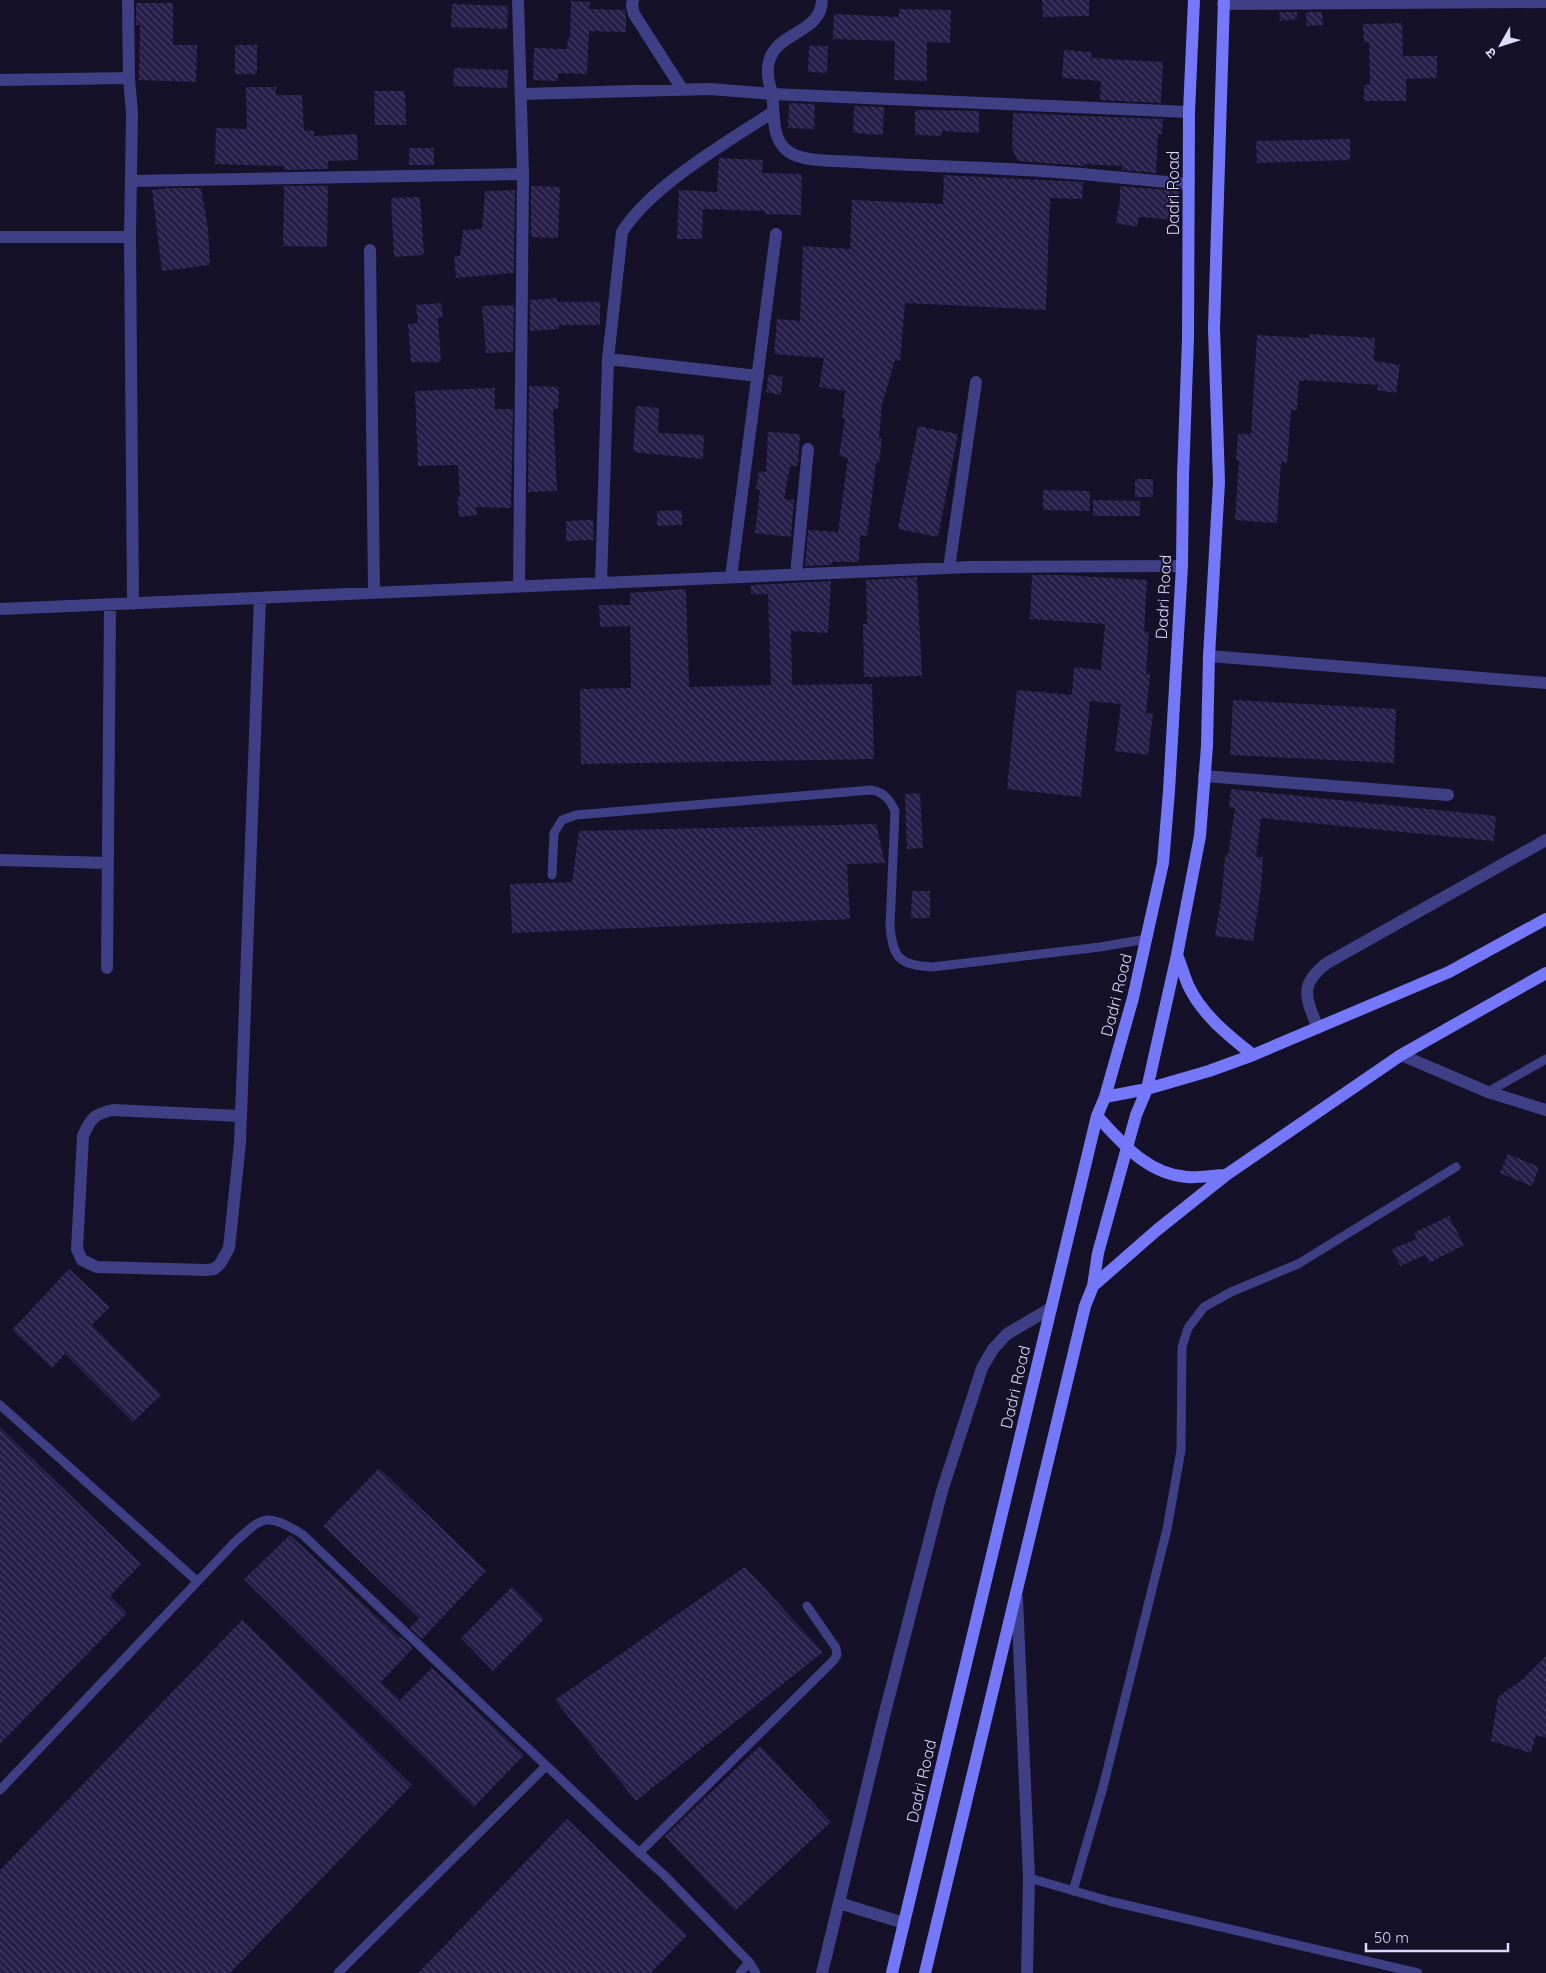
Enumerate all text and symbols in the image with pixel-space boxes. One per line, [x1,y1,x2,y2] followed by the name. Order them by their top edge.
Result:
[1476,20,1526,70] north arrow
[1481,44,1500,62] text: उ
[1163,151,1183,235] street label: Dadri Road
[1151,554,1175,640] street label: Dadri Road
[1096,952,1136,1038] street label: Dadri Road
[996,1344,1034,1430] street label: Dadri Road
[902,1738,940,1824] street label: Dadri Road
[1366,1920,1508,1952] scale bar
[1374,1928,1409,1947] text: 50 m

